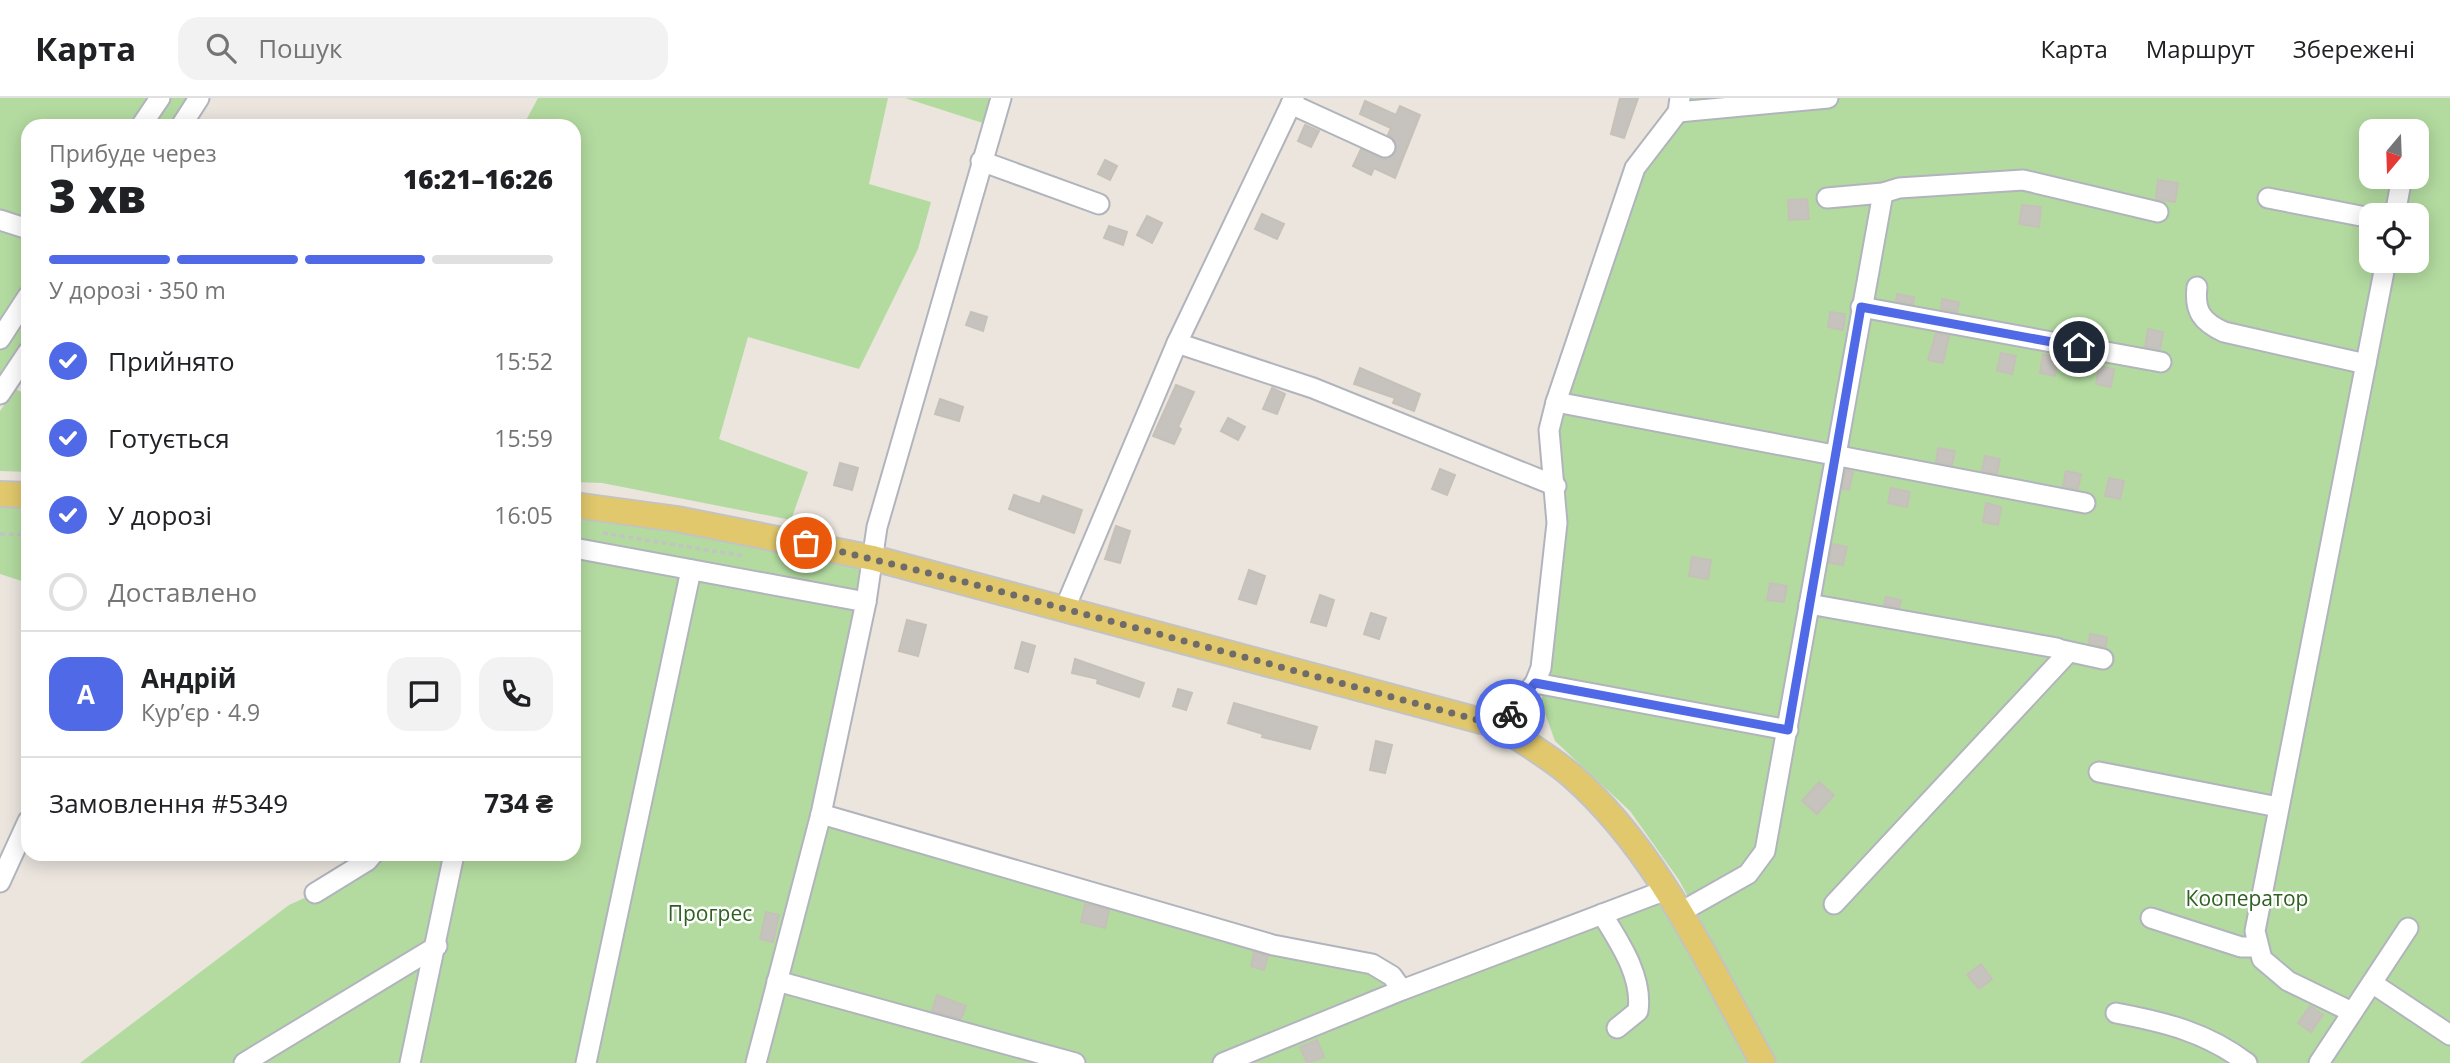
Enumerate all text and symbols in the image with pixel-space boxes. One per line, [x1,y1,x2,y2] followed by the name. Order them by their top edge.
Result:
[178,17,668,80] search box
[35,26,136,71] text: Карта
[202,29,240,67] icon: search
[258,30,342,66] text: Пошук
[2040,32,2108,65] text: Карта
[2146,32,2255,65] text: Маршрут
[2293,32,2415,65] text: Збережені
[2359,119,2429,189] north arrow
[2359,119,2429,273] map controls
[49,137,217,169] text: Прибуде через
[403,161,553,197] text: 16:21–16:26
[49,164,146,226] text: 3 хв
[2359,203,2429,273] button: locate
[49,274,226,306] text: У дорозі · 350 m
[2049,317,2109,377] pin
[2060,328,2098,366] icon: home
[49,342,87,380] icon: check
[108,343,235,379] text: Прийнято
[494,345,553,377] text: 15:52
[49,419,87,457] icon: check
[108,420,230,456] text: Готується
[494,422,553,454] text: 15:59
[49,496,87,534] icon: check
[108,497,212,533] text: У дорозі
[494,499,553,531] text: 16:05
[776,513,836,573] pin
[787,524,825,562] icon: bag
[108,574,257,610] text: Доставлено
[387,657,461,731] button: chat
[479,657,553,731] button: phone
[141,660,237,696] text: Андрій
[77,676,95,712] text: А
[1475,679,1545,749] courier
[1491,695,1529,733] icon: bike
[141,696,260,728] text: Кур’єр · 4.9
[49,785,288,821] text: Замовлення #5349
[484,785,553,821] text: 734 ₴
[2186,884,2308,912] park label: Кооператор
[668,899,752,927] park label: Прогрес

